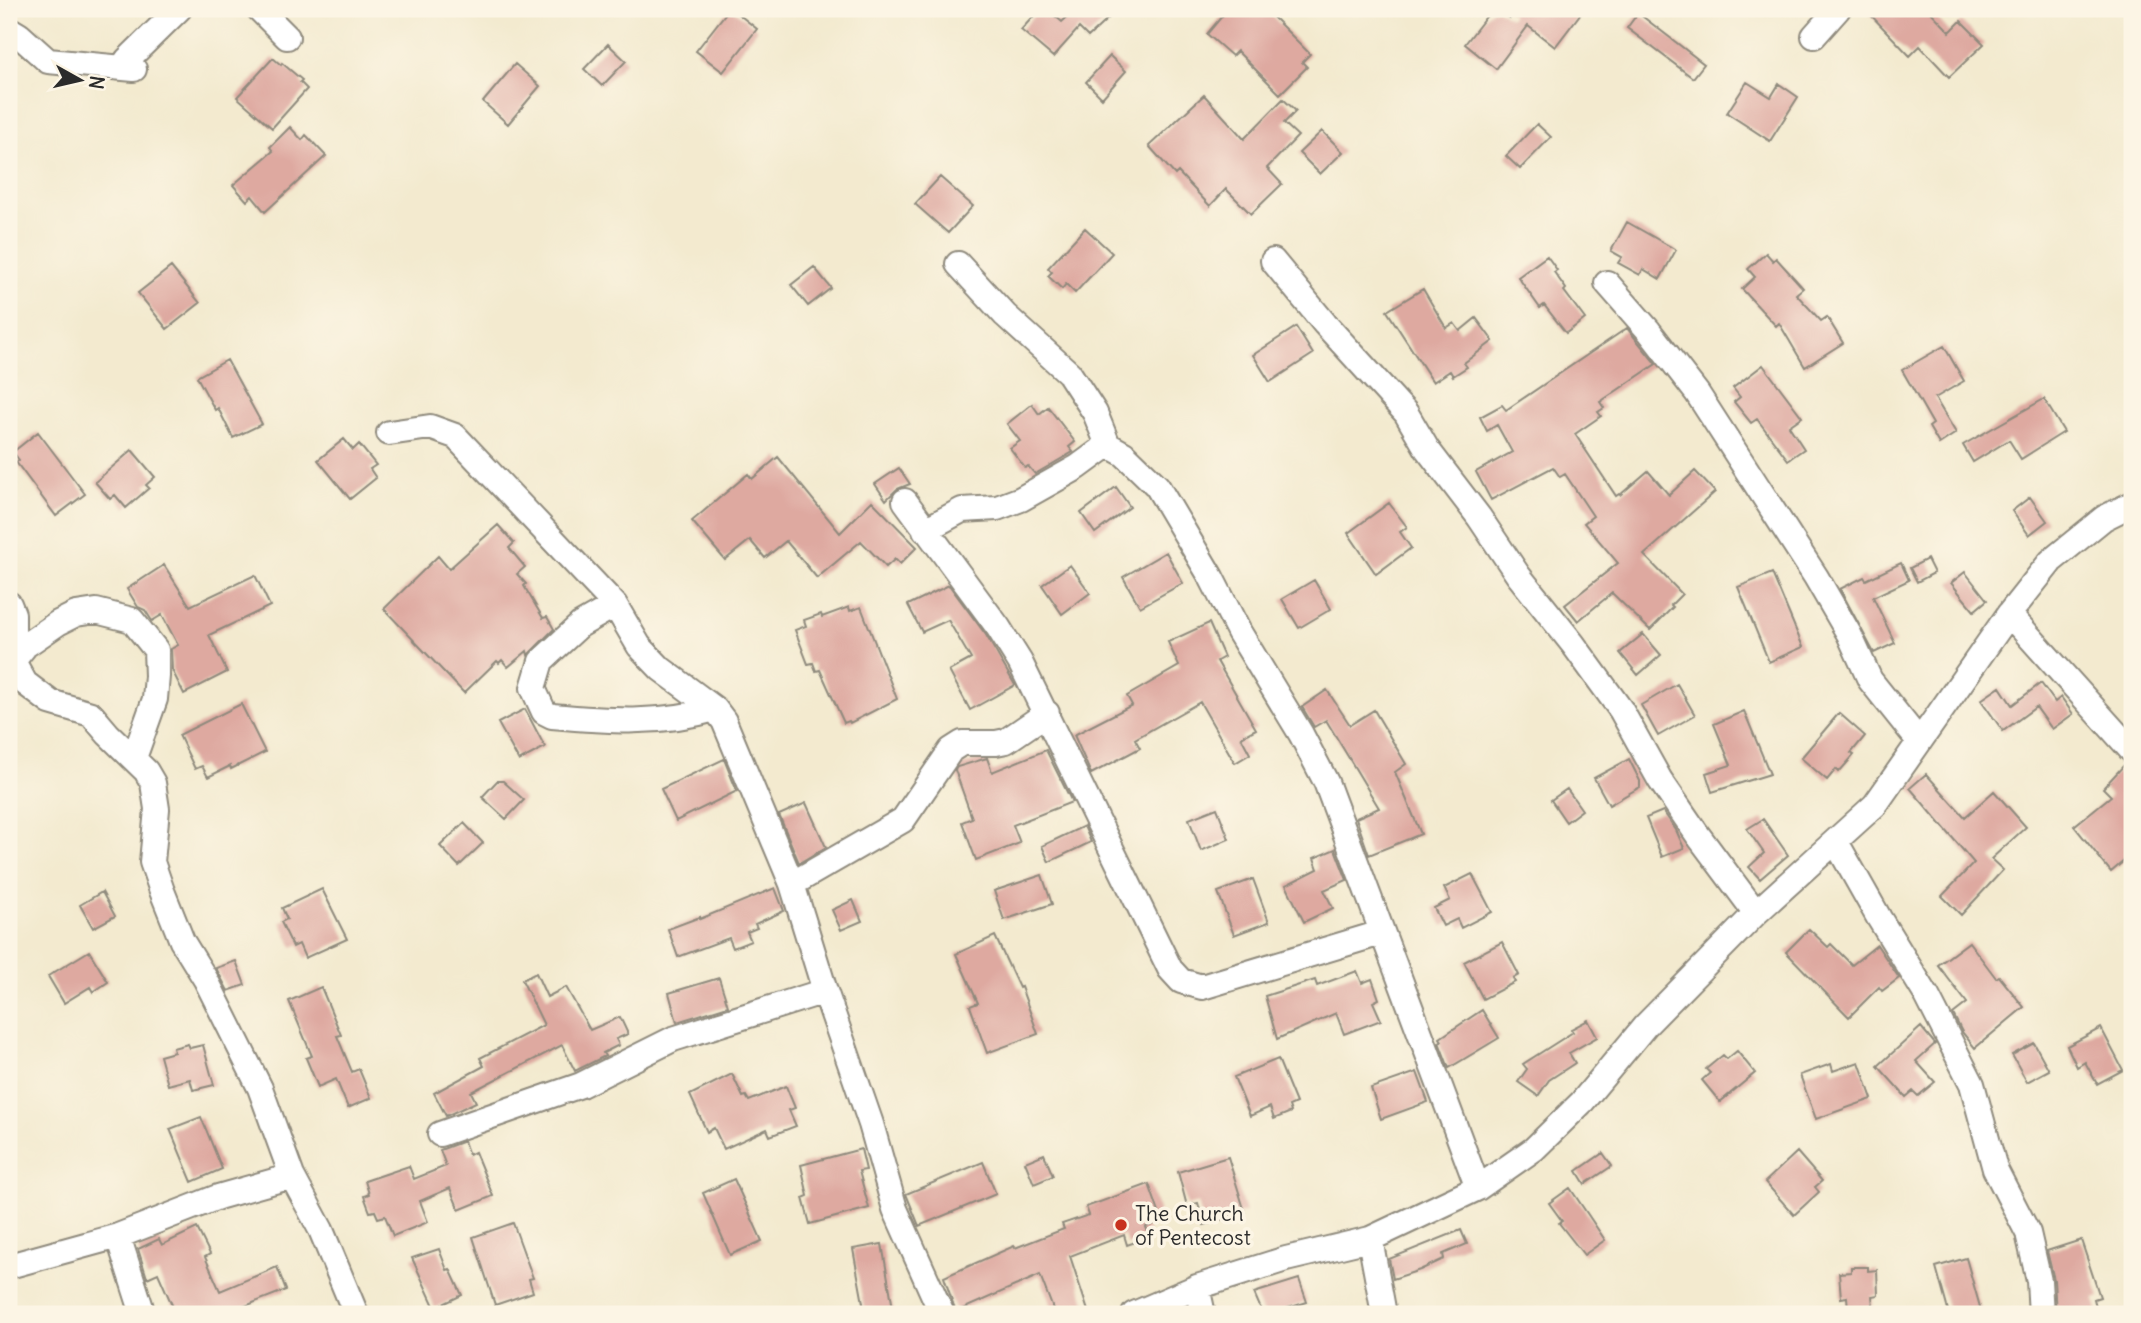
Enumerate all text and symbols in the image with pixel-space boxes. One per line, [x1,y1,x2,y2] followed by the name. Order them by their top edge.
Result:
[46,46,116,116] north arrow
[84,74,110,91] text: N
[1135,1200,1251,1251] place label: The Church of Pentecost
[1113,1217,1129,1233] marker: The Church of Pentecost

